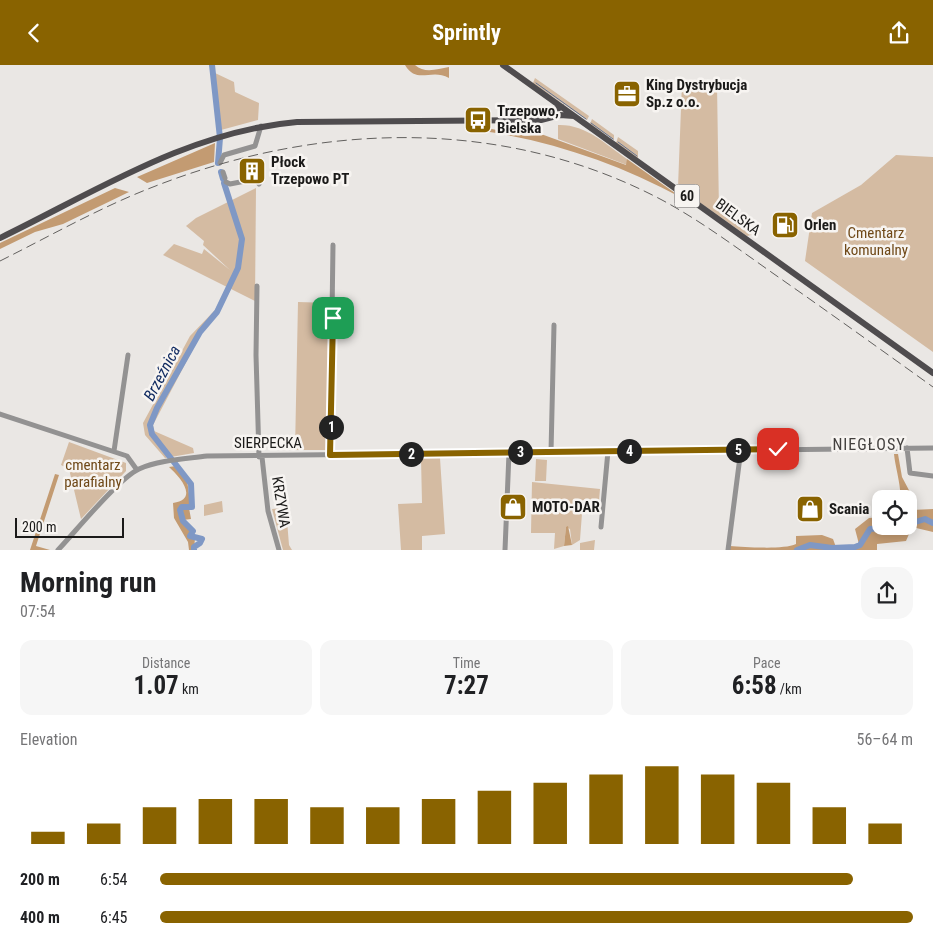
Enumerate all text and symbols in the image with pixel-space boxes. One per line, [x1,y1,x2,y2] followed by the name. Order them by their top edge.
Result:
[20,19,48,47] icon: back
[885,19,913,47] icon: share
[432,20,501,45] text: Sprintly
[646,76,747,111] place label: King Dystrybucja Sp.z o.o.
[612,79,642,109] office icon: King Dystrybucja Sp.z o.o.
[497,102,559,137] place label: Trzepowo, Bielska
[463,105,493,135] bus stop icon: Trzepowo, Bielska
[271,153,349,188] place label: Płock Trzepowo PT
[237,156,267,186] building icon: Płock Trzepowo PT
[674,185,700,207] road number: 60
[712,195,764,240] street label: BIELSKA
[770,210,800,240] fuel station icon: Orlen
[804,216,836,234] place label: Orlen
[844,224,908,259] park label: Cmentarz komunalny
[312,297,354,339] pin
[319,304,347,332] icon: arrive
[140,342,184,404] water label: Brzeźnica
[318,415,344,439] pin: 1
[328,419,335,435] text: 1
[757,428,799,470] pin
[234,434,302,452] street label: SIERPECKA
[764,435,792,463] icon: check
[832,435,906,454] district label: NIEGŁOSY
[726,437,750,463] pin: 5
[508,439,532,465] pin: 3
[616,439,642,463] pin: 4
[398,441,424,467] pin: 2
[735,442,742,458] text: 5
[626,443,633,459] text: 4
[517,444,524,460] text: 3
[408,446,415,462] text: 2
[64,456,122,491] park label: cmentarz parafialny
[268,475,294,529] street label: KRZYWA
[872,490,917,535] map controls
[872,490,917,535] button: locate
[498,492,528,522] shop icon: MOTO-DAR
[795,494,825,524] shop icon: Scania
[532,498,600,516] place label: MOTO-DAR
[829,500,869,518] place label: Scania
[15,515,124,538] scale bar
[22,519,57,535] text: 200 m
[20,566,156,599] text: Morning run
[861,567,913,619] button: share
[20,602,55,621] text: 07:54
[142,655,190,671] text: Distance
[453,655,480,671] text: Time
[753,655,781,671] text: Pace
[134,671,179,700] text: 1.07
[444,671,489,700] text: 7:27
[732,671,777,700] text: 6:58
[179,681,199,697] text: km
[777,681,802,697] text: /km
[20,730,78,749] text: Elevation
[857,730,913,749] text: 56–64 m
[20,870,60,889] text: 200 m
[100,870,127,889] text: 6:54
[20,908,60,927] text: 400 m
[100,908,127,927] text: 6:45

